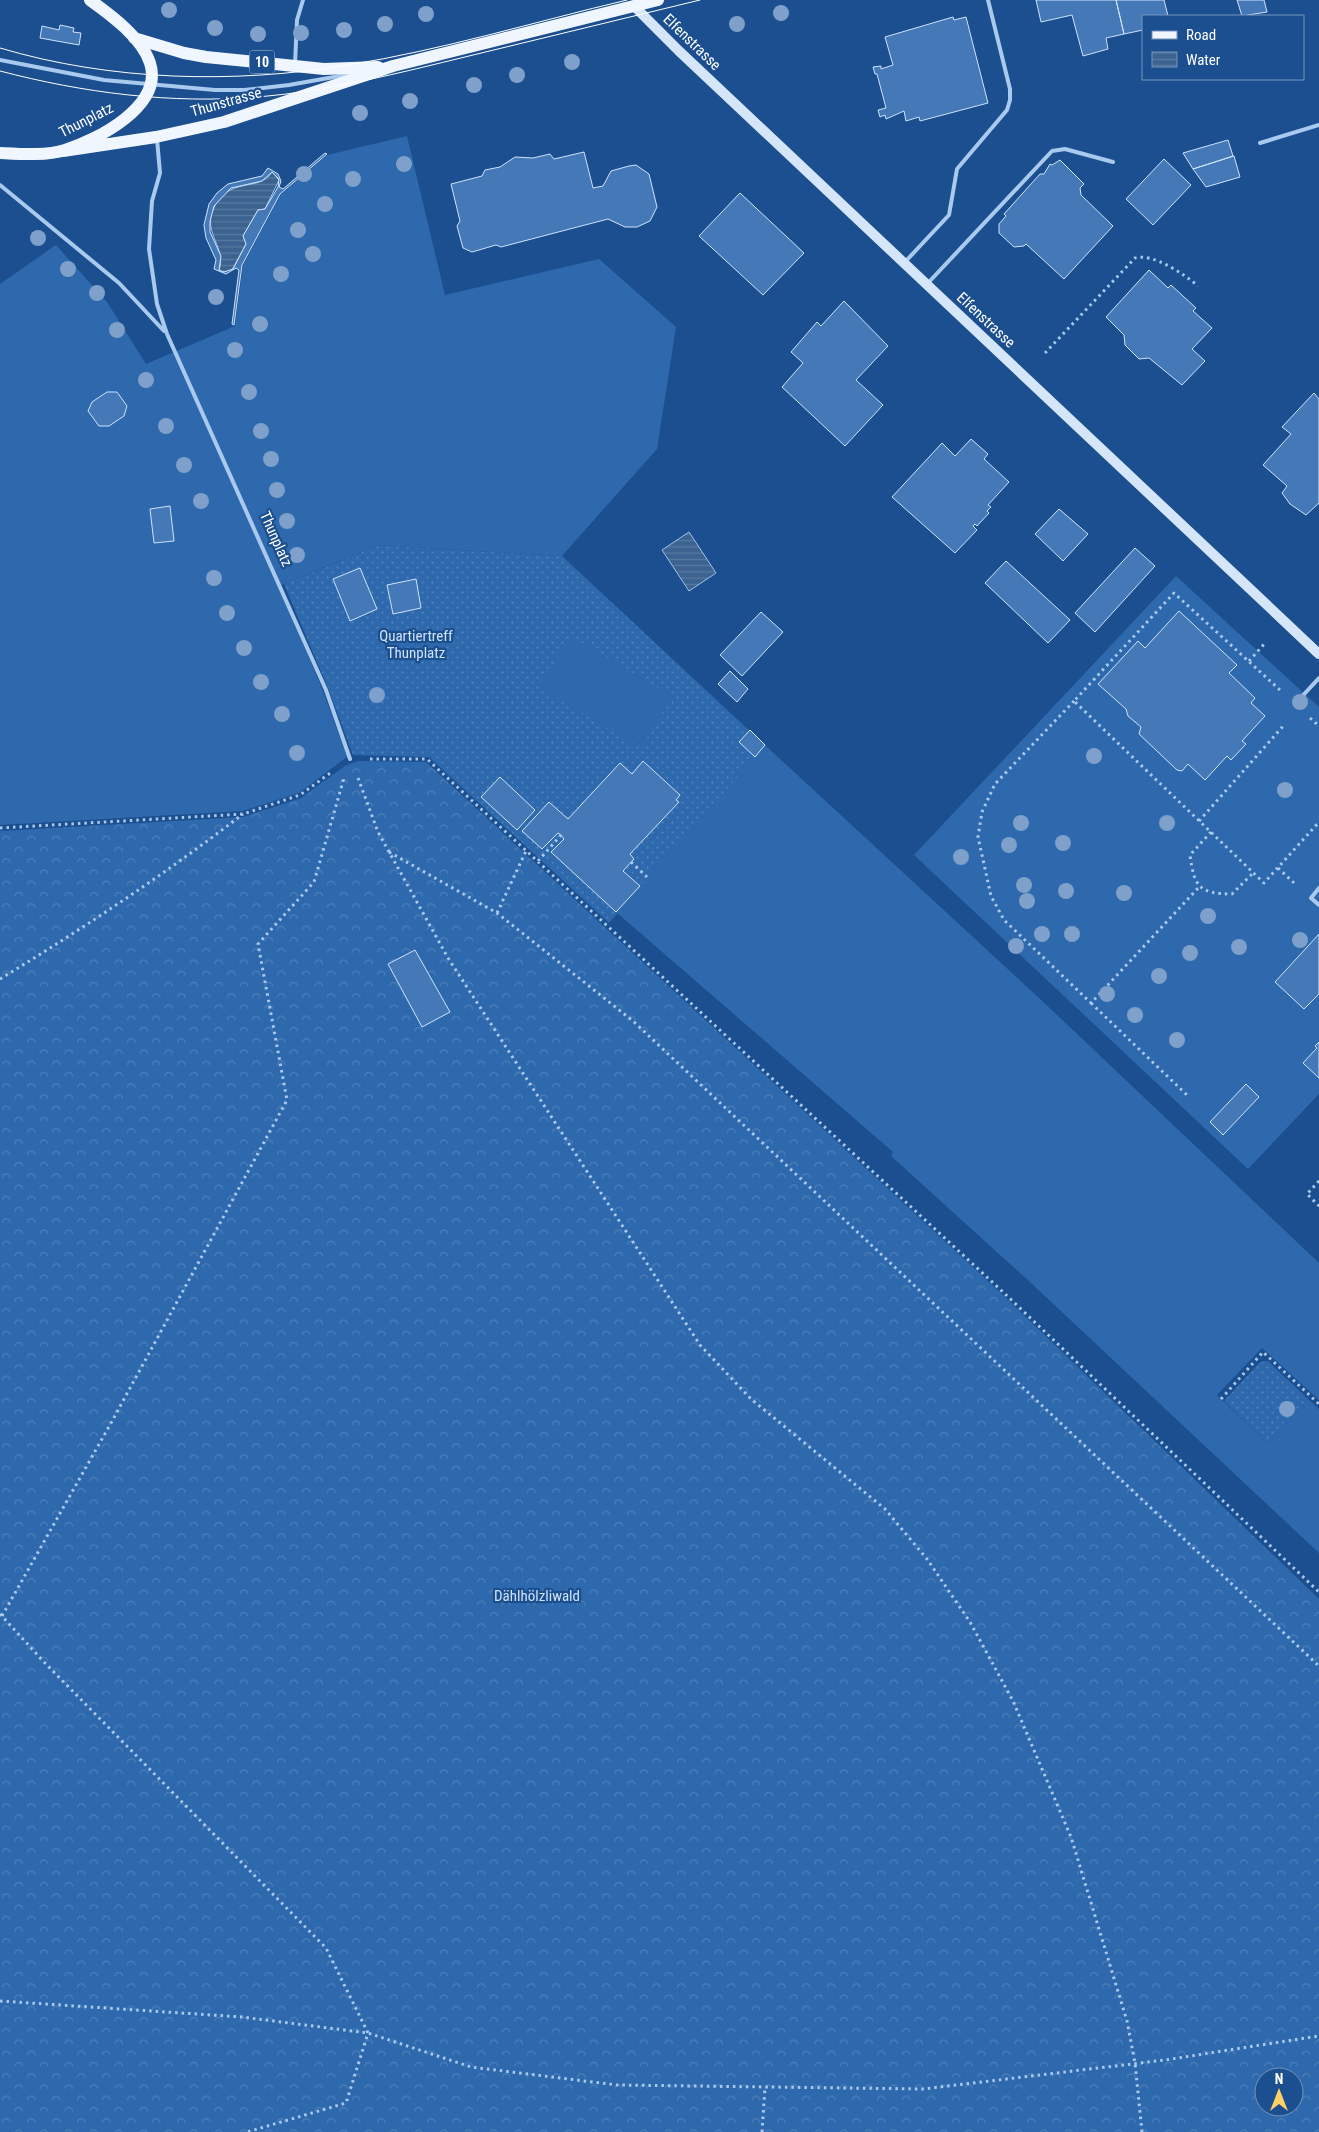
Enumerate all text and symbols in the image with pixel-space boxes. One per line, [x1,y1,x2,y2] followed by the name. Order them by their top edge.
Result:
[659,10,725,74] street label: Elfenstrasse
[1142,15,1304,80] legend
[1186,26,1216,44] text: Road
[250,51,274,74] road number: 10
[1186,51,1221,69] text: Water
[188,83,264,121] street label: Thunstrasse
[56,99,116,141] street label: Thunplatz
[953,288,1019,352] street label: Elfenstrasse
[256,509,296,569] street label: Thunplatz
[379,627,453,662] park label: Quartiertreff Thunplatz
[494,1587,580,1605] park label: Dählhölzliwald
[1254,2067,1304,2117] north arrow
[1275,2071,1283,2087] text: N

